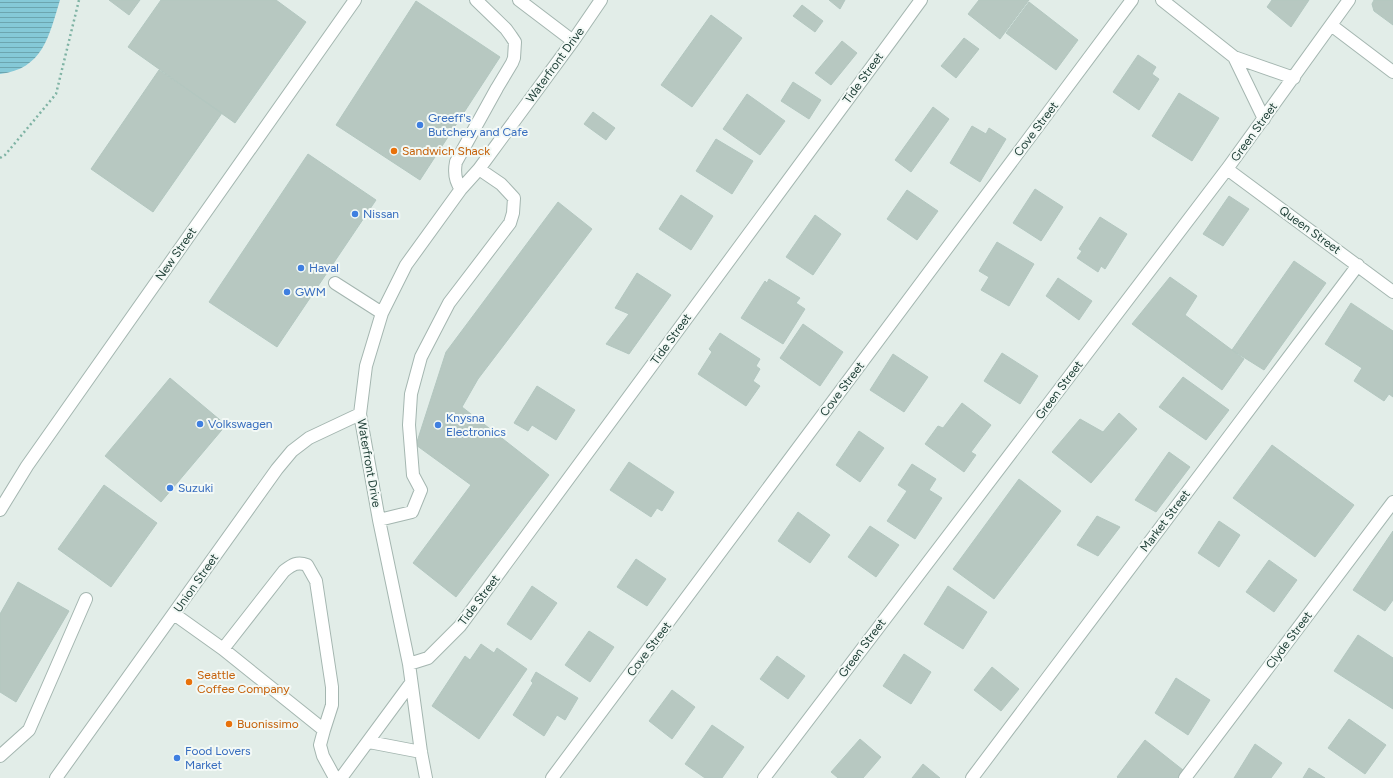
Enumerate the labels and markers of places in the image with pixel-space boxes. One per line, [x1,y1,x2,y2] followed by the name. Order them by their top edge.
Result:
[428,111,529,139] place label: Greeff's Butchery and Cafe
[415,120,425,130] marker: Greeff's Butchery and Cafe
[402,144,490,158] place label: Sandwich Shack
[389,146,399,156] marker: Sandwich Shack
[363,207,399,221] place label: Nissan
[350,209,360,219] marker: Nissan
[309,261,339,275] place label: Haval
[296,263,306,273] marker: Haval
[295,285,326,299] place label: GWM
[282,287,292,297] marker: GWM
[446,411,506,439] place label: Knysna Electronics
[208,417,273,431] place label: Volkswagen
[195,419,205,429] marker: Volkswagen
[433,420,443,430] marker: Knysna Electronics
[178,481,213,495] place label: Suzuki
[165,483,175,493] marker: Suzuki
[197,668,290,696] place label: Seattle Coffee Company
[184,677,194,687] marker: Seattle Coffee Company
[237,717,299,731] place label: Buonissimo
[224,719,234,729] marker: Buonissimo
[185,744,251,772] place label: Food Lovers Market
[172,753,182,763] marker: Food Lovers Market

